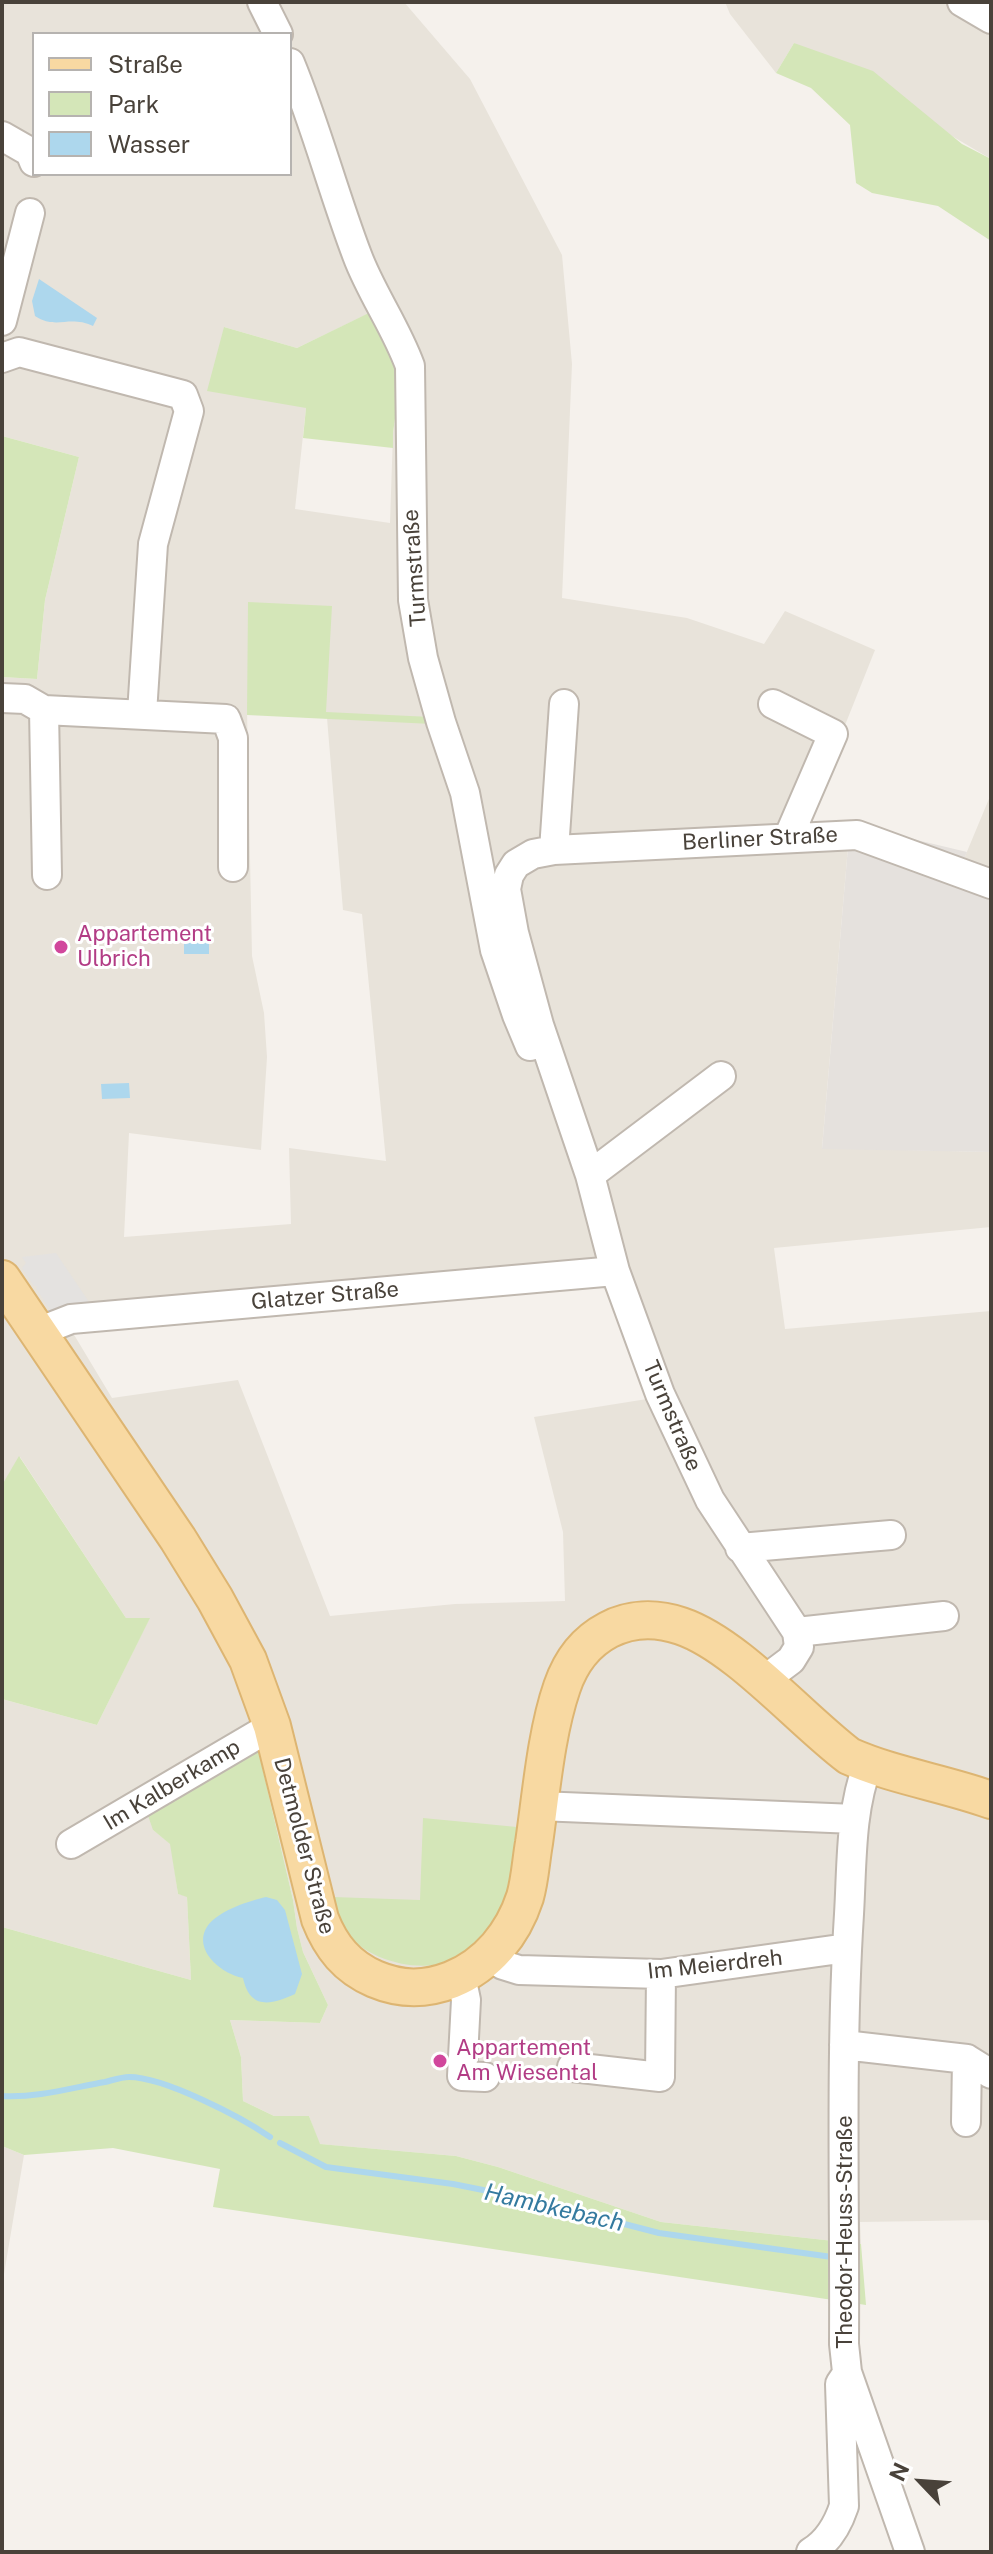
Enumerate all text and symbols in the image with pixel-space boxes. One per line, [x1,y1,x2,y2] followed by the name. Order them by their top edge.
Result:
[32,32,292,176] legend
[108,50,183,78] text: Straße
[108,90,159,118] text: Park
[108,130,190,158] text: Wasser
[398,508,432,628] street label: Turmstraße
[682,822,838,856] street label: Berliner Straße
[77,921,212,972] place label: Appartement Ulbrich
[52,938,70,956] marker: Appartement Ulbrich
[250,1276,400,1316] street label: Glatzer Straße
[637,1357,707,1475] street label: Turmstraße
[99,1734,245,1836] street label: Im Kalberkamp
[268,1755,340,1937] street label: Detmolder Straße
[646,1945,784,1985] street label: Im Meierdreh
[456,2035,598,2086] place label: Appartement Am Wiesental
[431,2052,449,2070] marker: Appartement Am Wiesental
[832,2115,858,2349] street label: Theodor-Heuss-Straße
[481,2178,627,2238] water label: Hambkebach
[881,2442,961,2522] north arrow
[884,2459,915,2485] text: N

